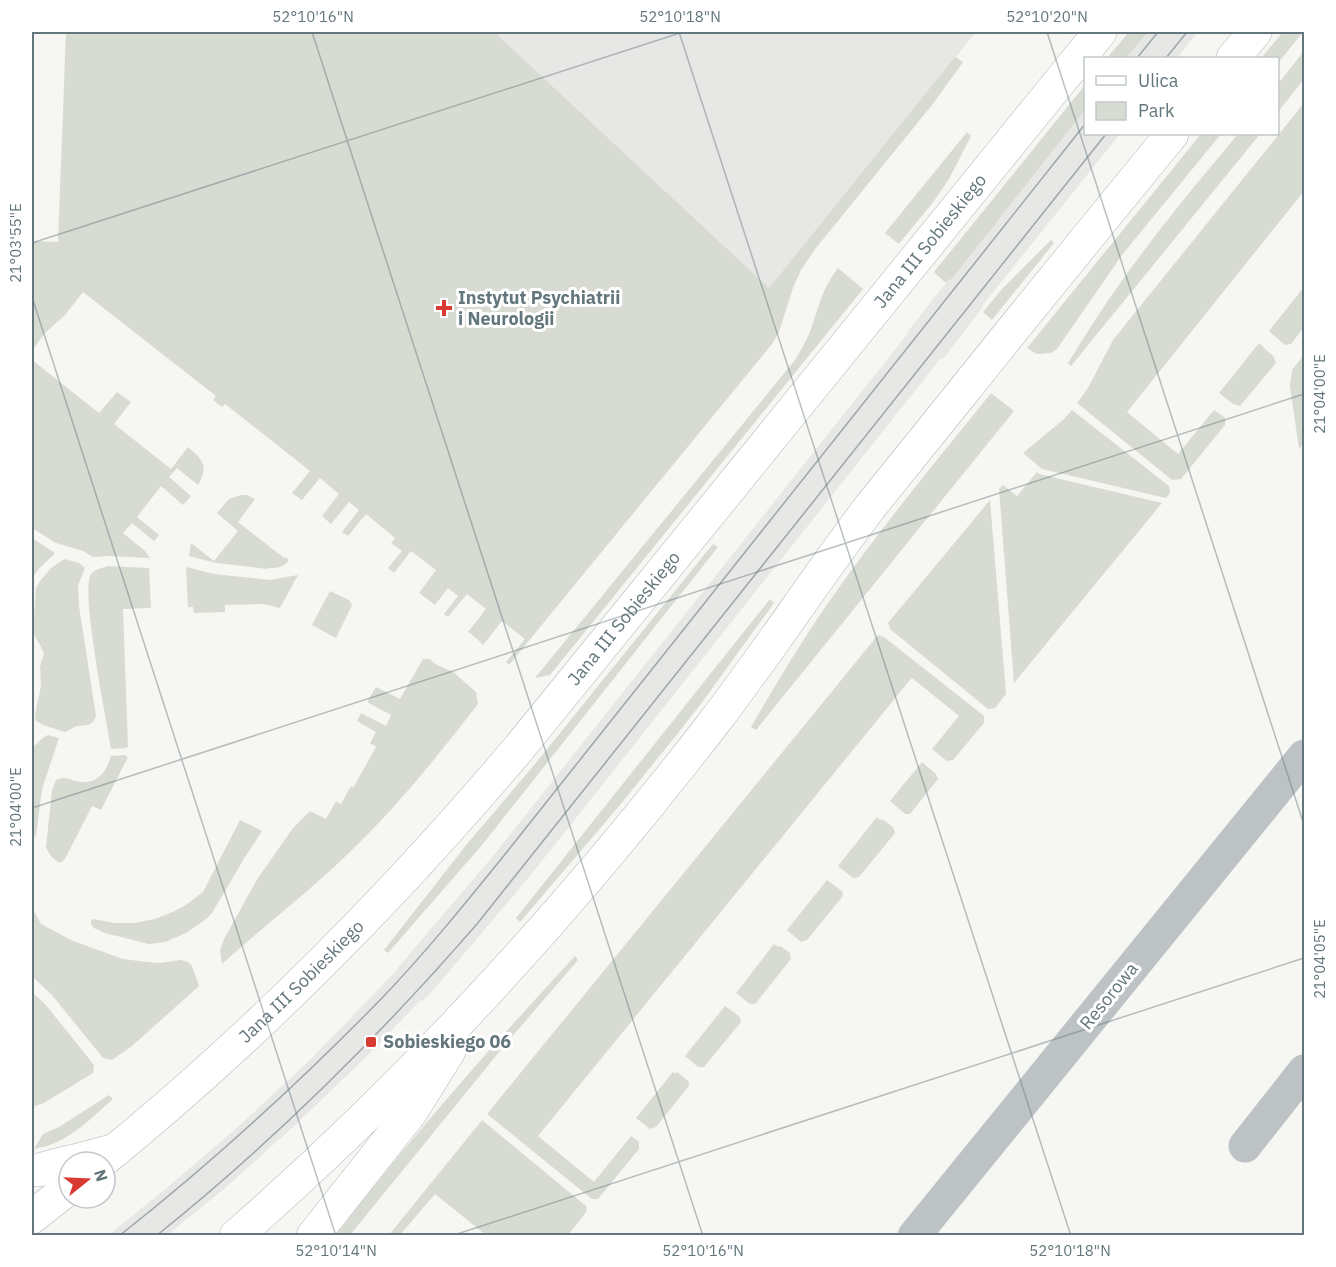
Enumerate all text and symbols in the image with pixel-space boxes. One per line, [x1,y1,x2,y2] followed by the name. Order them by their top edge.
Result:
[272,7,354,26] text: 52°10'16"N
[639,7,721,26] text: 52°10'18"N
[1006,7,1088,26] text: 52°10'20"N
[1084,57,1279,135] legend
[1138,69,1179,92] text: Ulica
[1138,99,1175,122] text: Park
[869,169,991,313] street label: Jana III Sobieskiego
[6,203,25,283] text: 21°03'55"E
[458,286,620,330] place label: Instytut Psychiatrii i Neurologii
[435,299,453,317] marker: Instytut Psychiatrii i Neurologii
[1310,354,1329,434] text: 21°04'00"E
[562,546,685,690] street label: Jana III Sobieskiego
[6,767,25,847] text: 21°04'00"E
[234,915,369,1048] street label: Jana III Sobieskiego
[1310,919,1329,999] text: 21°04'05"E
[1075,957,1143,1034] street label: Resorowa
[383,1030,511,1053] place label: Sobieskiego 06
[364,1035,378,1049] marker: Sobieskiego 06
[57,1150,117,1210] north arrow
[90,1167,113,1184] text: N
[295,1241,377,1260] text: 52°10'14"N
[662,1241,744,1260] text: 52°10'16"N
[1029,1241,1111,1260] text: 52°10'18"N

